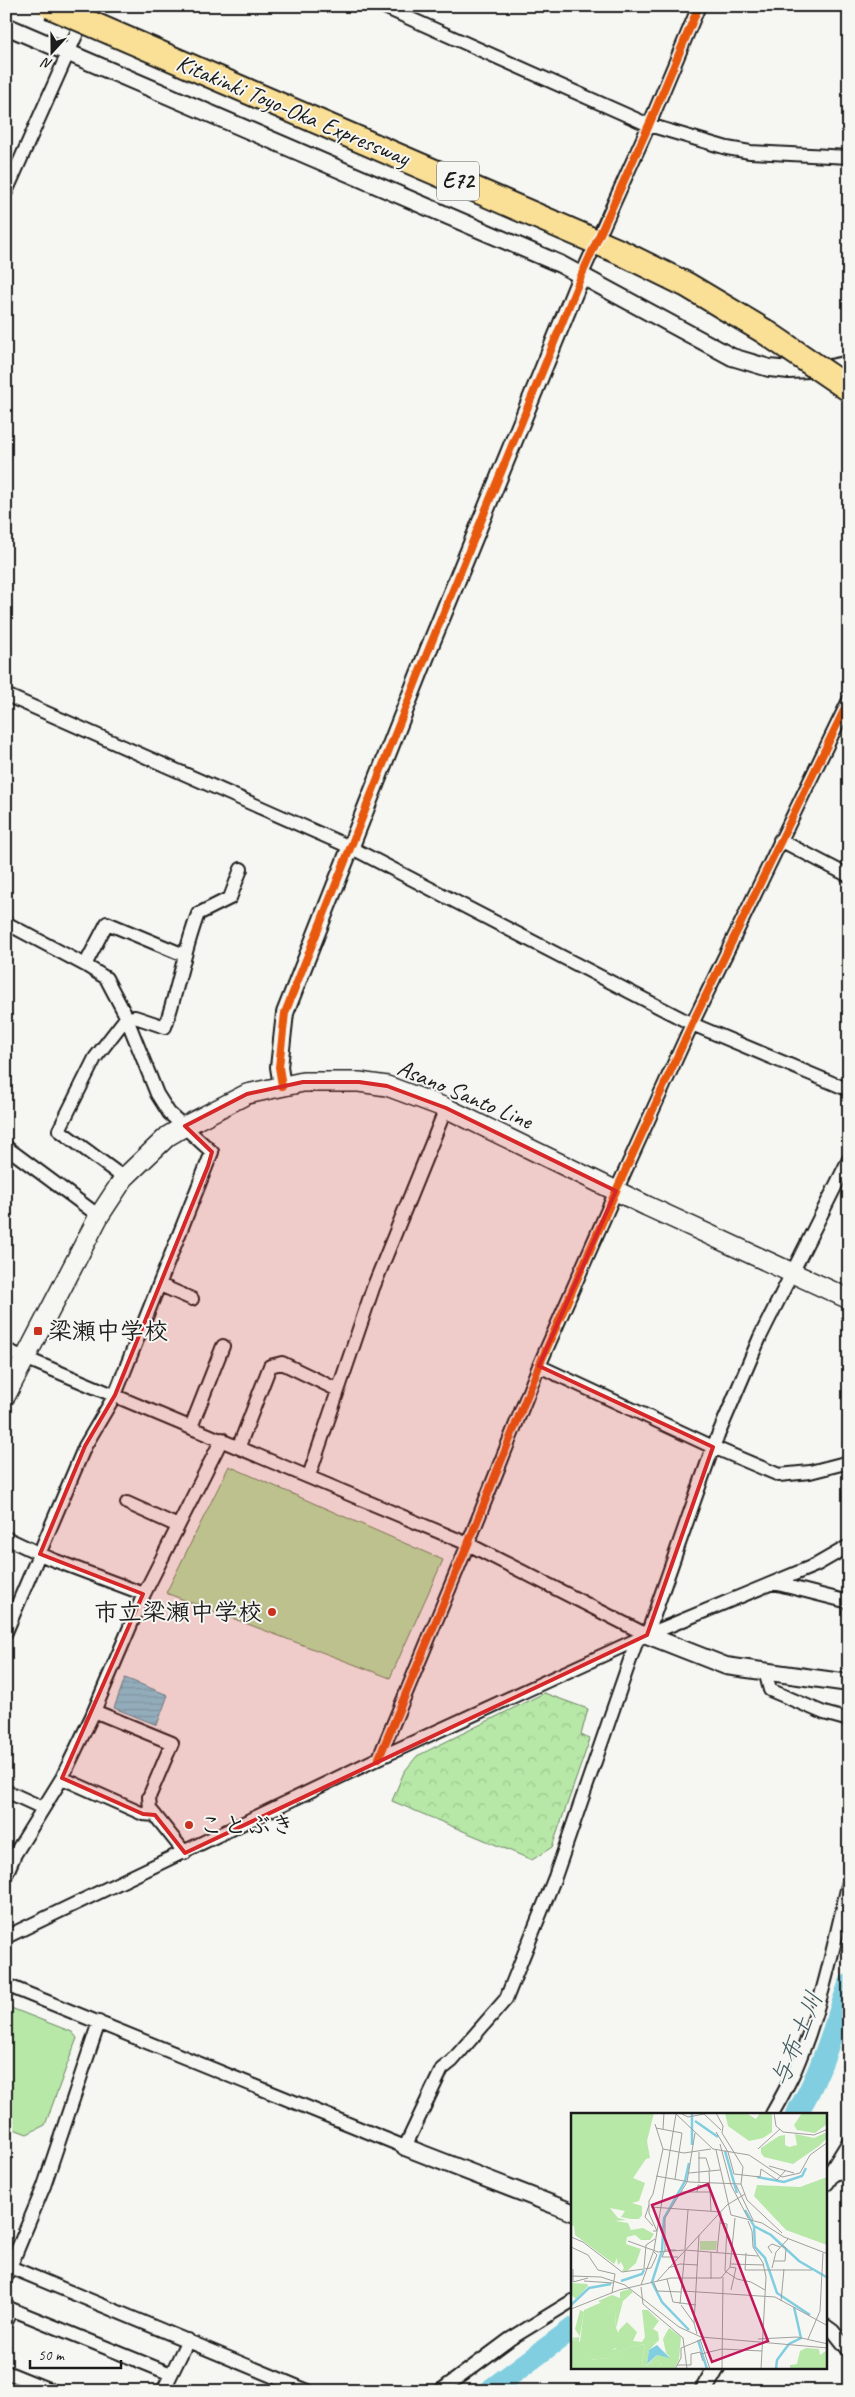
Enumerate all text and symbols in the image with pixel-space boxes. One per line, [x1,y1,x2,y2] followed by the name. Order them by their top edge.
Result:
[28,28,78,78] north arrow
[172,47,416,173] street label: Kitakinki Toyo-Oka Expressway
[38,53,55,73] text: N
[437,162,479,200] road number: E72
[393,1052,539,1137] street label: Asano Santo Line
[48,1316,168,1346] place label: 梁瀬中学校
[32,1325,44,1337] marker: 梁瀬中学校
[94,1597,262,1627] place label: 市立梁瀬中学校
[266,1606,278,1618] marker: 市立梁瀬中学校
[199,1810,295,1840] place label: ことぶき
[183,1819,195,1831] marker: ことぶき
[763,1987,831,2091] water label: 与布土川
[571,2113,828,2370] inset map
[30,2337,121,2369] scale bar
[38,2346,65,2365] text: 50 m

